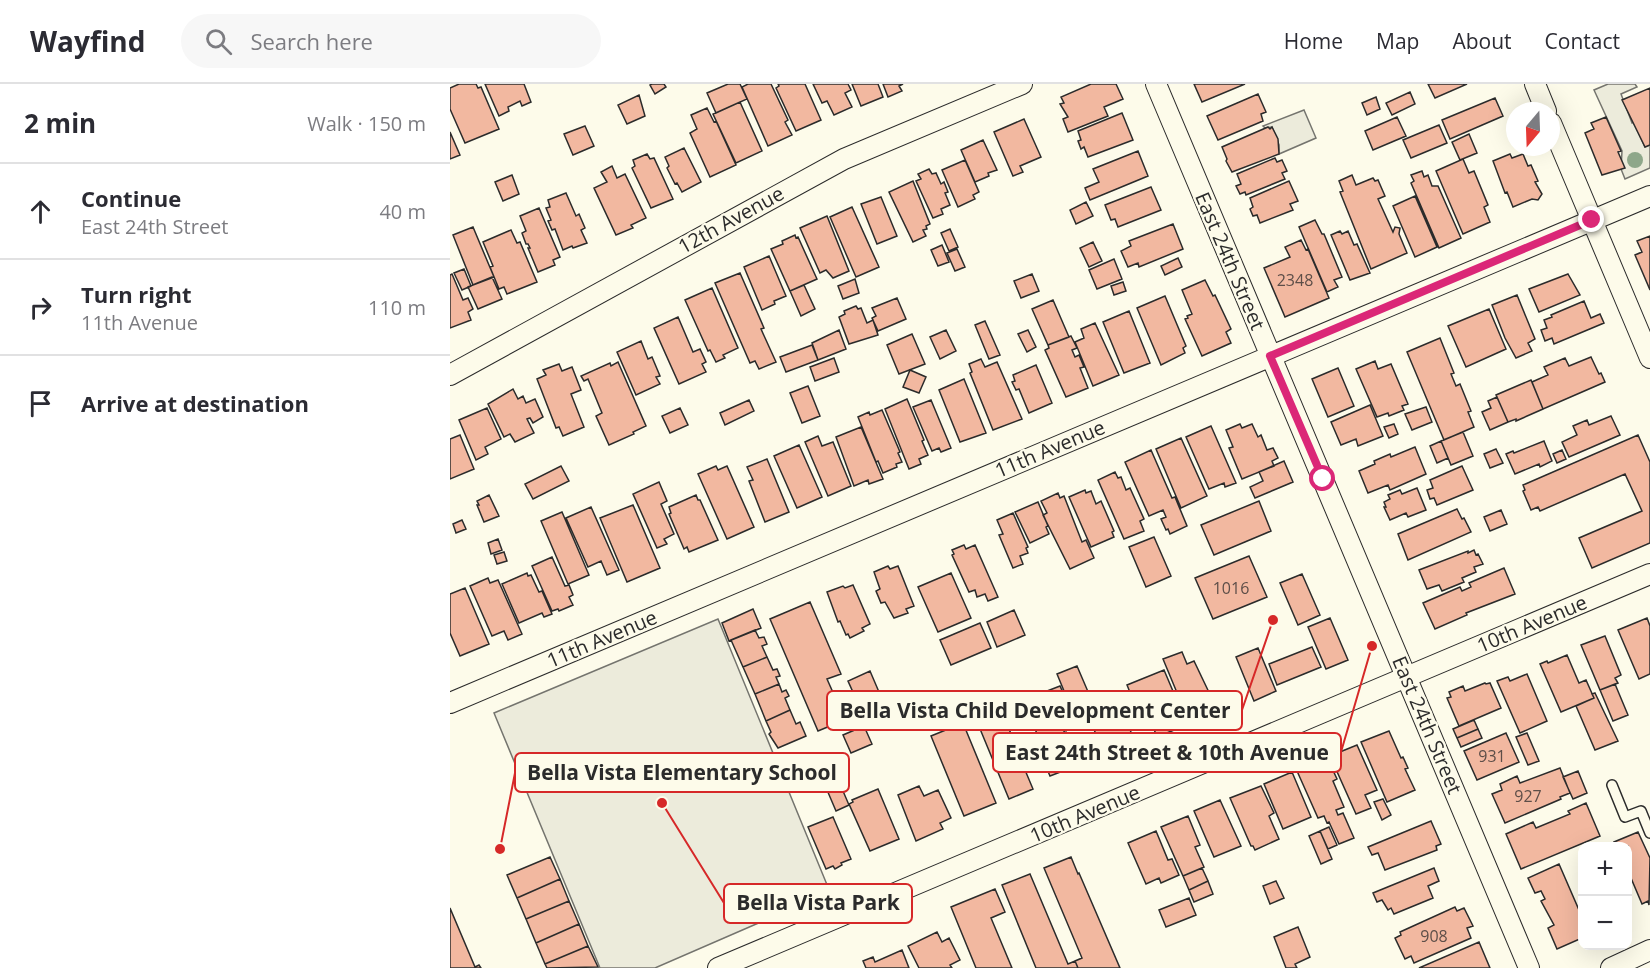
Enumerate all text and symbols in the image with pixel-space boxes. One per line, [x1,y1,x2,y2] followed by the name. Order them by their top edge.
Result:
[181,14,601,68] search box
[30,22,145,60] text: Wayfind
[202,25,235,58] icon: search
[250,26,373,56] text: Search here
[1284,27,1343,55] text: Home
[1376,27,1419,55] text: Map
[1452,27,1512,55] text: About
[1545,27,1620,55] text: Contact
[1506,102,1560,156] north arrow
[24,105,96,141] text: 2 min
[307,110,426,137] text: Walk · 150 m
[673,179,789,260] street label: 12th Avenue
[81,183,181,213] text: Continue
[1189,188,1272,334] street label: East 24th Street
[24,195,57,228] icon: ahead
[379,198,426,225] text: 40 m
[1578,206,1604,232] route end
[81,213,228,240] text: East 24th Street
[1277,269,1313,291] house number: 2348
[81,279,192,309] text: Turn right
[24,291,57,324] icon: right
[368,294,426,321] text: 110 m
[81,309,198,336] text: 11th Avenue
[24,387,57,420] icon: arrive
[81,388,309,418] text: Arrive at destination
[991,413,1109,484] street label: 11th Avenue
[1309,465,1335,491] route start
[1213,577,1249,599] house number: 1016
[1473,588,1591,659] street label: 10th Avenue
[543,603,661,674] street label: 11th Avenue
[1386,652,1469,798] street label: East 24th Street
[827,691,1242,730] callout: Bella Vista Child Development Center
[839,696,1231,724] text: Bella Vista Child Development Center
[993,733,1341,772] callout: East 24th Street & 10th Avenue
[1005,738,1329,766] text: East 24th Street & 10th Avenue
[1478,745,1506,767] house number: 931
[515,753,849,792] callout: Bella Vista Elementary School
[527,758,837,786] text: Bella Vista Elementary School
[1026,778,1144,849] street label: 10th Avenue
[1514,785,1542,807] house number: 927
[1578,842,1632,950] map controls
[1578,842,1632,896] button: +
[724,884,912,923] callout: Bella Vista Park
[736,888,901,916] text: Bella Vista Park
[1578,896,1632,950] button: −
[1420,925,1448,947] house number: 908

